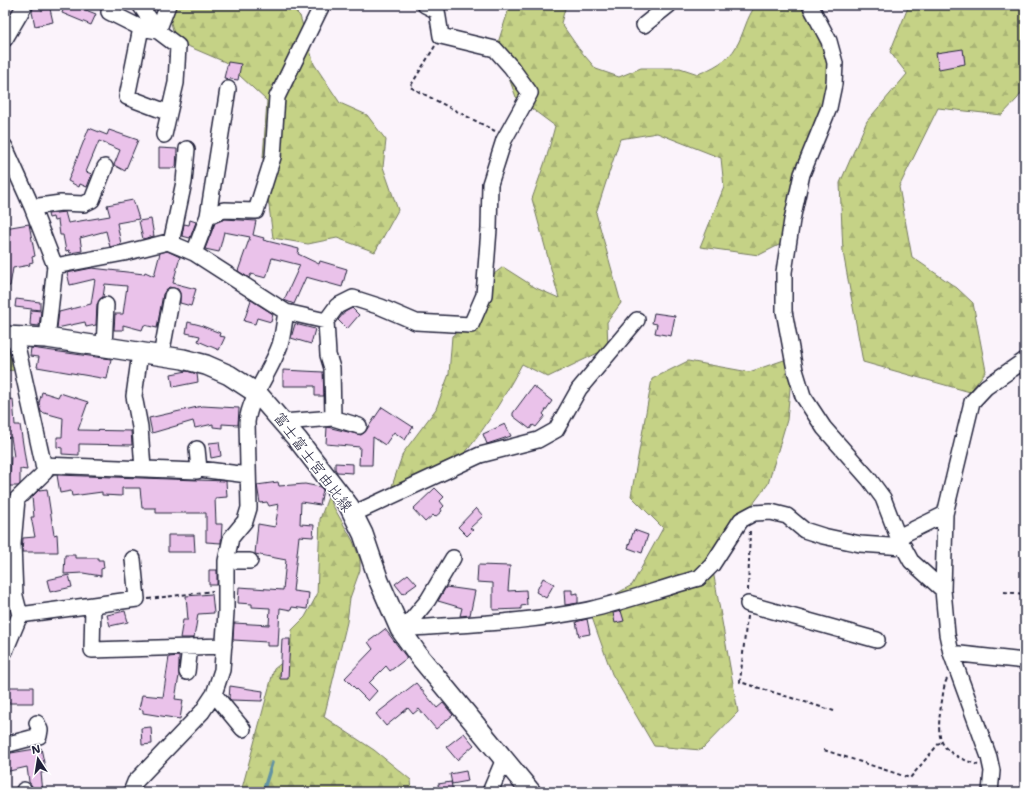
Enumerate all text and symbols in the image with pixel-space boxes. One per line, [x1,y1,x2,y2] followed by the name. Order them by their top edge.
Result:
[269,408,357,516] street label: 富士富士宮由比線
[18,739,58,779] north arrow
[30,741,42,758] text: N

